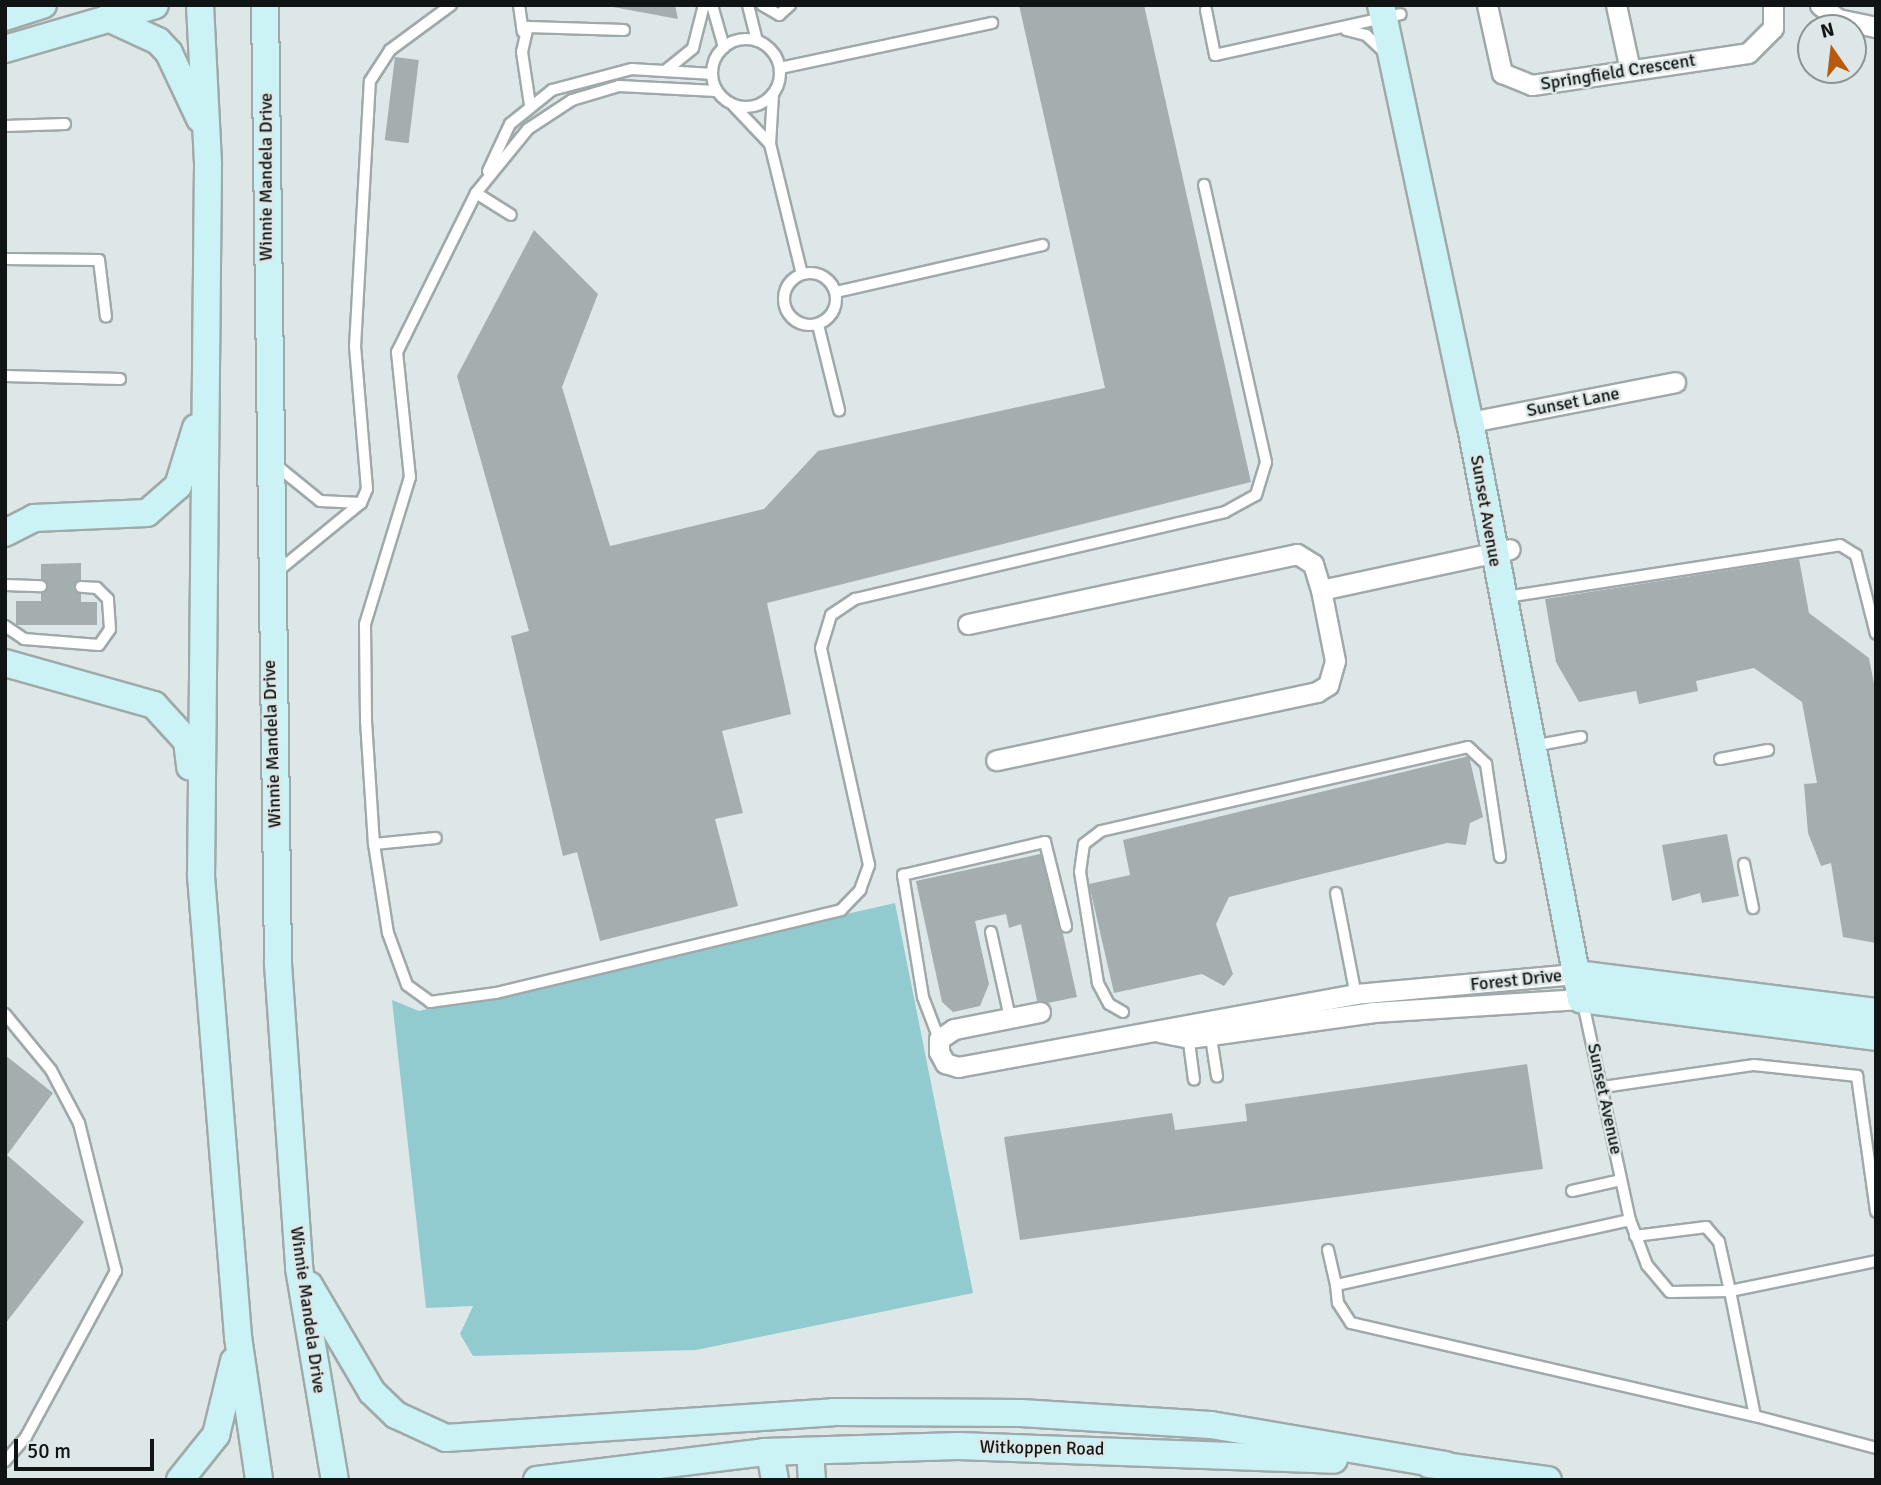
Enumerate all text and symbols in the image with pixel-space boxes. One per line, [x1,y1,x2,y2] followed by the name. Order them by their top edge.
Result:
[1797,14,1867,84] north arrow
[1818,17,1837,44] text: N
[1539,49,1697,95] street label: Springfield Crescent
[255,93,277,261] street label: Winnie Mandela Drive
[1525,382,1621,422] street label: Sunset Lane
[1466,453,1506,569] street label: Sunset Avenue
[258,659,286,829] street label: Winnie Mandela Drive
[1469,964,1563,996] street label: Forest Drive
[1583,1041,1627,1157] street label: Sunset Avenue
[286,1225,330,1395] street label: Winnie Mandela Drive
[18,1426,158,1470] scale bar
[979,1436,1105,1460] street label: Witkoppen Road
[27,1438,71,1464] text: 50 m

